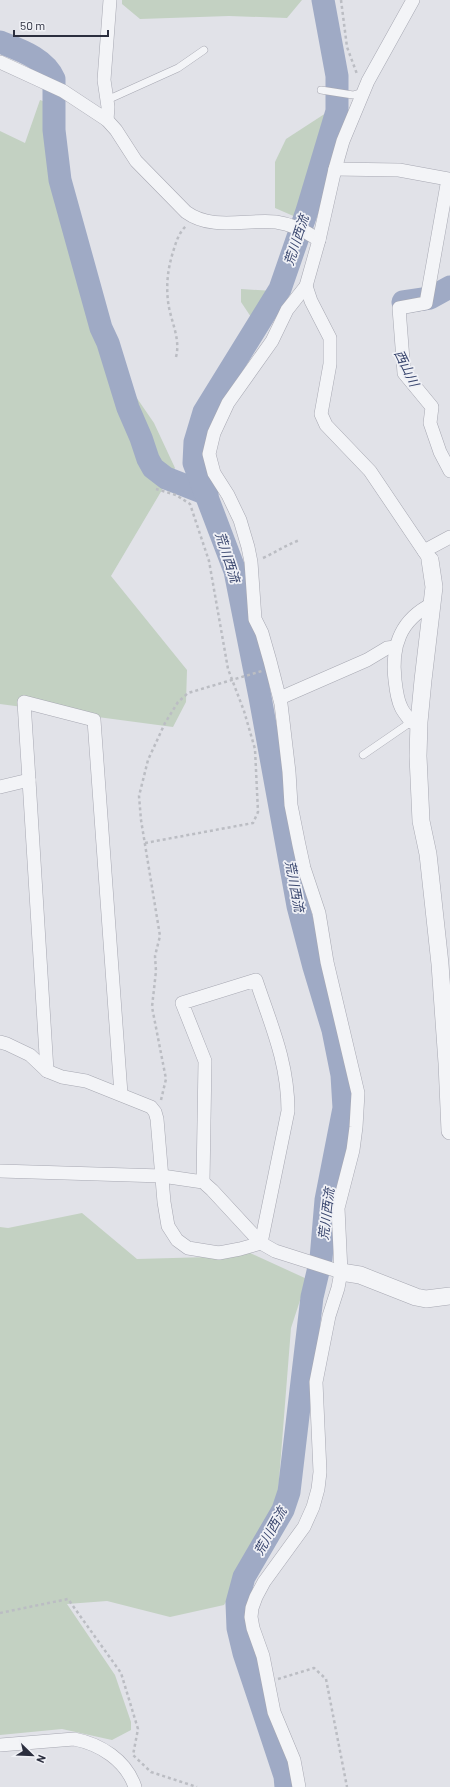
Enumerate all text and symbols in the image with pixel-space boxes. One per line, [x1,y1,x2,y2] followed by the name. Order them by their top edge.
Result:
[14,12,108,38] scale bar
[20,18,45,32] text: 50 m
[280,211,312,267] water label: 荒川西流
[391,347,424,391] water label: 西山川
[212,530,244,586] water label: 荒川西流
[282,859,308,915] water label: 荒川西流
[315,1185,337,1241] water label: 荒川西流
[250,1503,291,1558] water label: 荒川西流
[12,1735,52,1775] north arrow
[34,1753,49,1765] text: N

